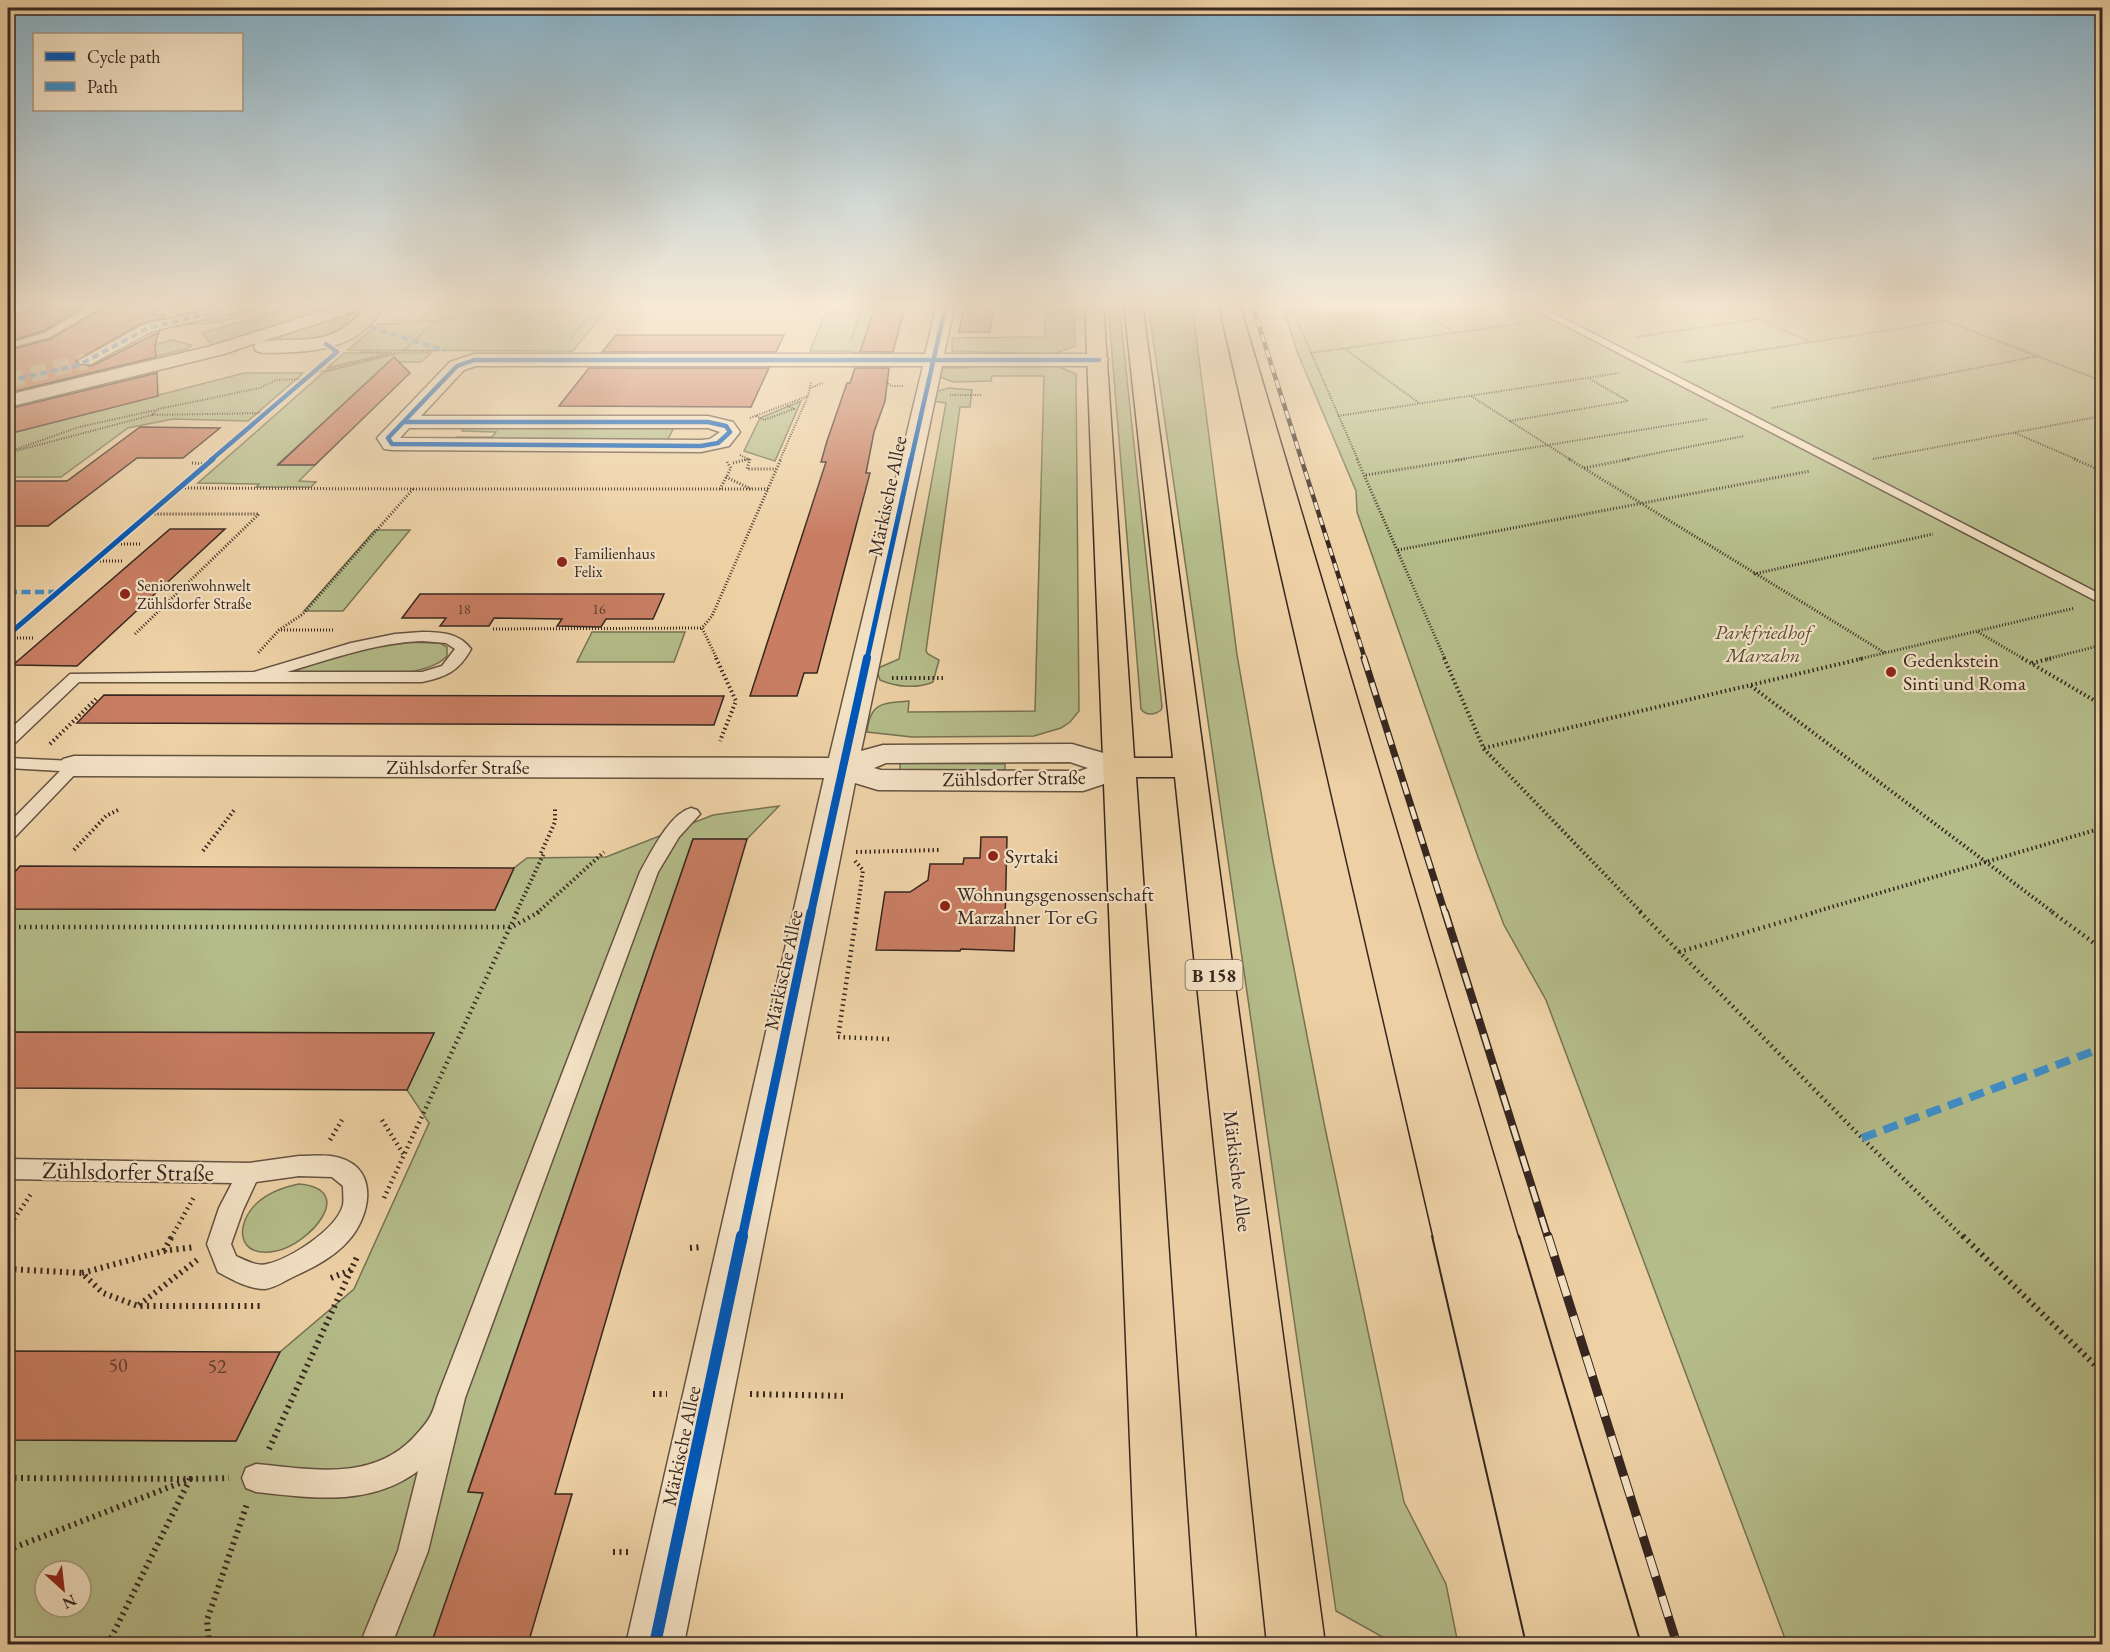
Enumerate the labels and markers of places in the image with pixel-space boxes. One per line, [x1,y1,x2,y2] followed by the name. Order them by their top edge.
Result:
[574,543,655,582] place label: Familienhaus Felix
[555,555,569,569] marker: Familienhaus Felix
[137,575,252,614] place label: Seniorenwohnwelt Zühlsdorfer Straße
[118,587,132,601] marker: Seniorenwohnwelt Zühlsdorfer Straße
[1903,647,2026,696] place label: Gedenkstein Sinti und Roma
[1884,665,1898,679] marker: Gedenkstein Sinti und Roma
[1005,843,1058,869] place label: Syrtaki
[986,849,1000,863] marker: Syrtaki
[957,881,1155,930] place label: Wohnungsgenossenschaft Marzahner Tor eG
[938,899,952,913] marker: Wohnungsgenossenschaft Marzahner Tor eG

